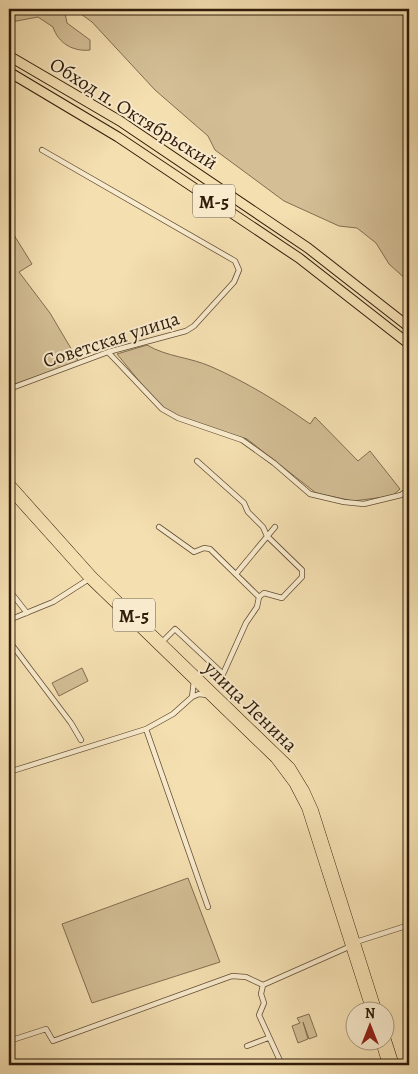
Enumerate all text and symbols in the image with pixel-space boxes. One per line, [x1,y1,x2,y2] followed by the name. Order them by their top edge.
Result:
[45,51,223,176] street label: Обход п. Октябрьский
[193,185,235,218] road number: М-5
[39,304,184,374] street label: Советская улица
[113,598,155,632] road number: М-5
[197,654,304,759] street label: улица Ленина
[346,1002,396,1052] north arrow
[365,1004,375,1023] text: N

